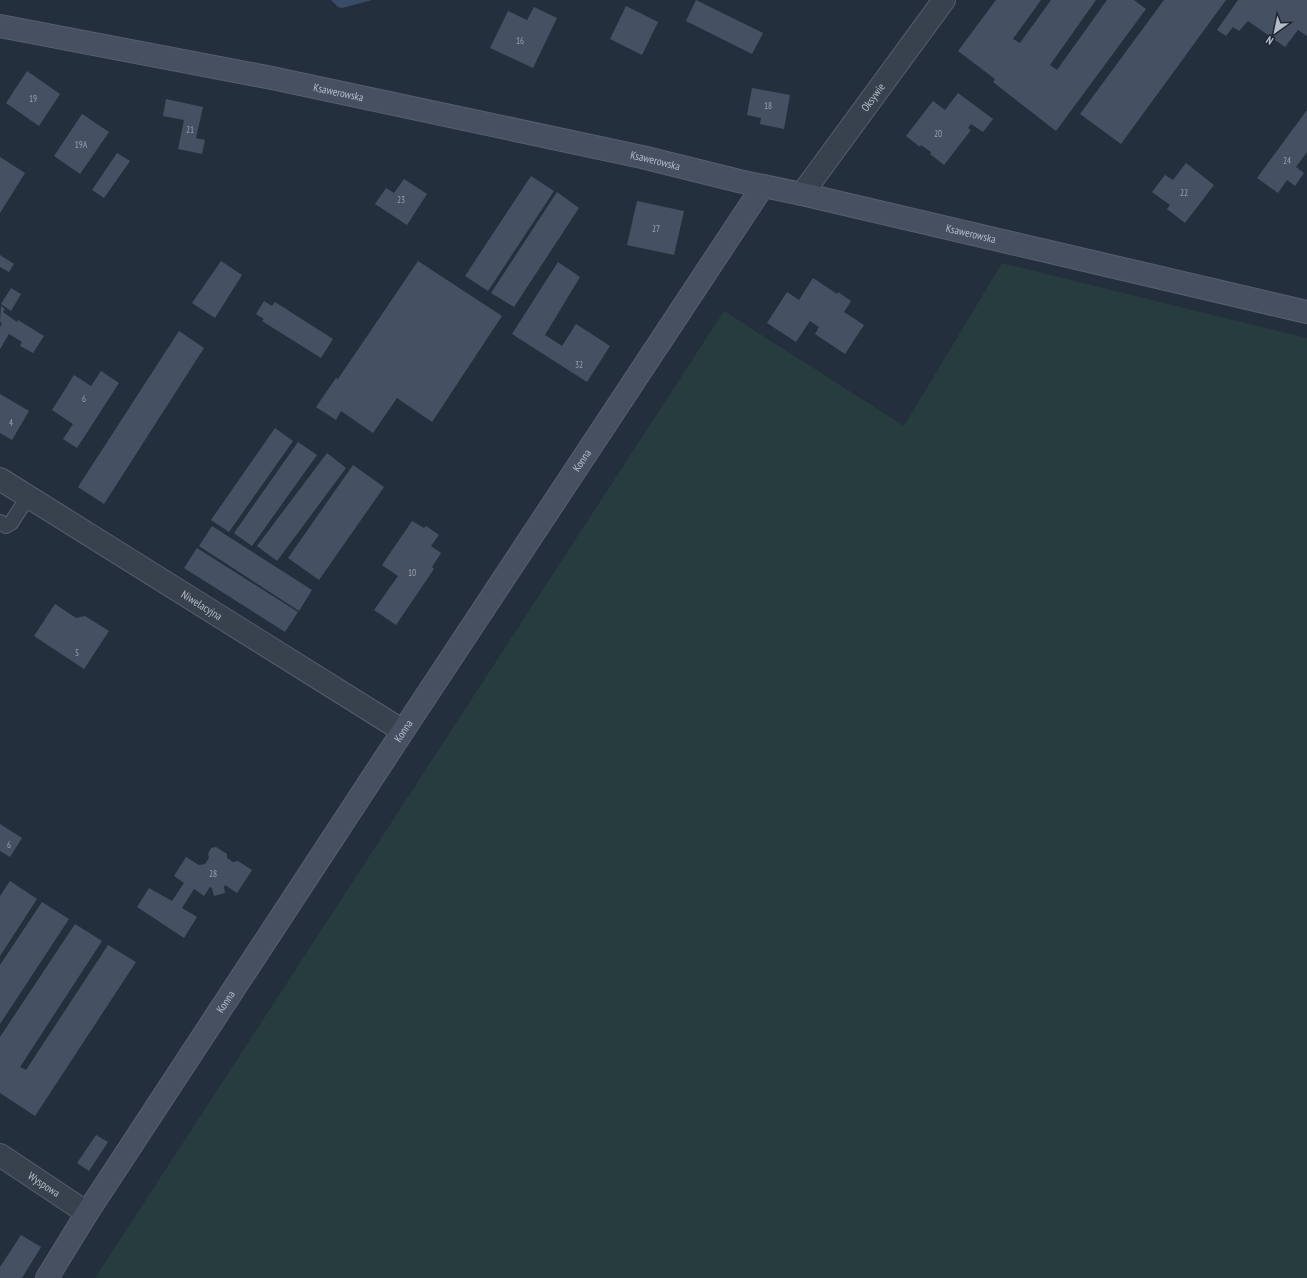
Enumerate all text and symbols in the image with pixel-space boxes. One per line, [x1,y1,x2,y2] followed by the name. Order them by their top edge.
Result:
[1255,12,1295,52] north arrow
[1263,33,1276,48] text: N
[516,35,524,46] house number: 16
[312,80,365,104] street label: Ksawerowska
[858,80,888,114] street label: Oksywie
[29,93,37,104] house number: 19
[764,100,772,111] house number: 18
[186,124,194,135] house number: 21
[934,128,942,139] house number: 20
[75,139,88,150] house number: 19A
[629,148,682,173] street label: Ksawerowska
[1283,155,1291,166] house number: 24
[1180,187,1188,198] house number: 22
[397,194,405,205] house number: 23
[945,221,997,246] street label: Ksawerowska
[652,223,660,234] house number: 27
[575,359,583,370] house number: 32
[82,393,86,404] house number: 6
[9,417,13,428] house number: 4
[569,447,594,474] street label: Konna
[408,567,416,578] house number: 10
[179,587,225,623] street label: Niwelacyjna
[75,647,79,658] house number: 5
[391,717,416,745] street label: Konna
[7,839,11,850] house number: 6
[209,868,217,879] house number: 28
[213,988,238,1016] street label: Konna
[25,1169,63,1200] street label: Wyspowa

